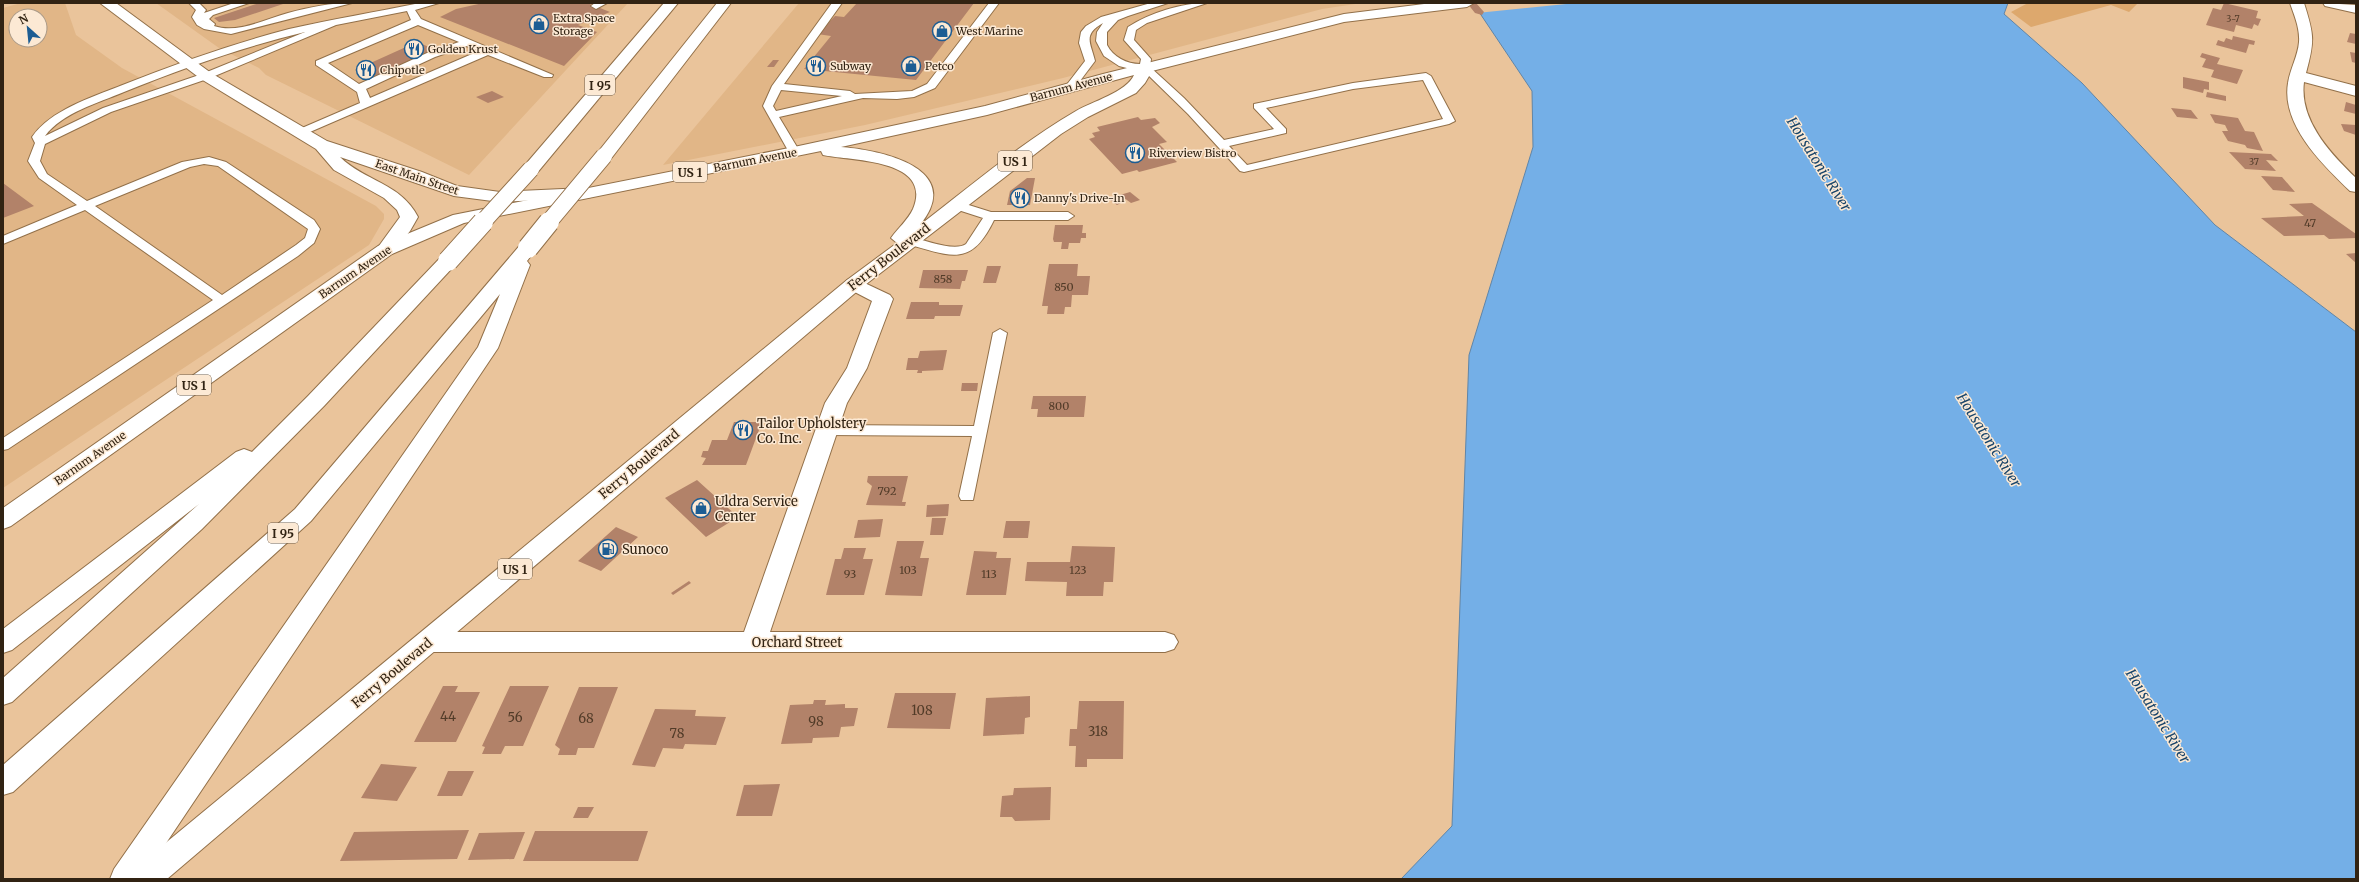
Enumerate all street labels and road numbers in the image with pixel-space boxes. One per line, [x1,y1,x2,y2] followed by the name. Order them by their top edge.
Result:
[1028,69,1114,105] street label: Barnum Avenue
[585,75,615,95] road number: I 95
[712,145,798,175] street label: Barnum Avenue
[998,151,1032,171] road number: US 1
[373,156,461,198] street label: East Main Street
[673,162,707,182] road number: US 1
[844,219,934,294] street label: Ferry Boulevard
[316,242,394,301] street label: Barnum Avenue
[177,375,211,395] road number: US 1
[595,425,683,503] street label: Ferry Boulevard
[51,428,129,488] street label: Barnum Avenue
[268,523,298,543] road number: I 95
[498,559,532,579] road number: US 1
[348,634,436,712] street label: Ferry Boulevard
[752,634,842,651] street label: Orchard Street

